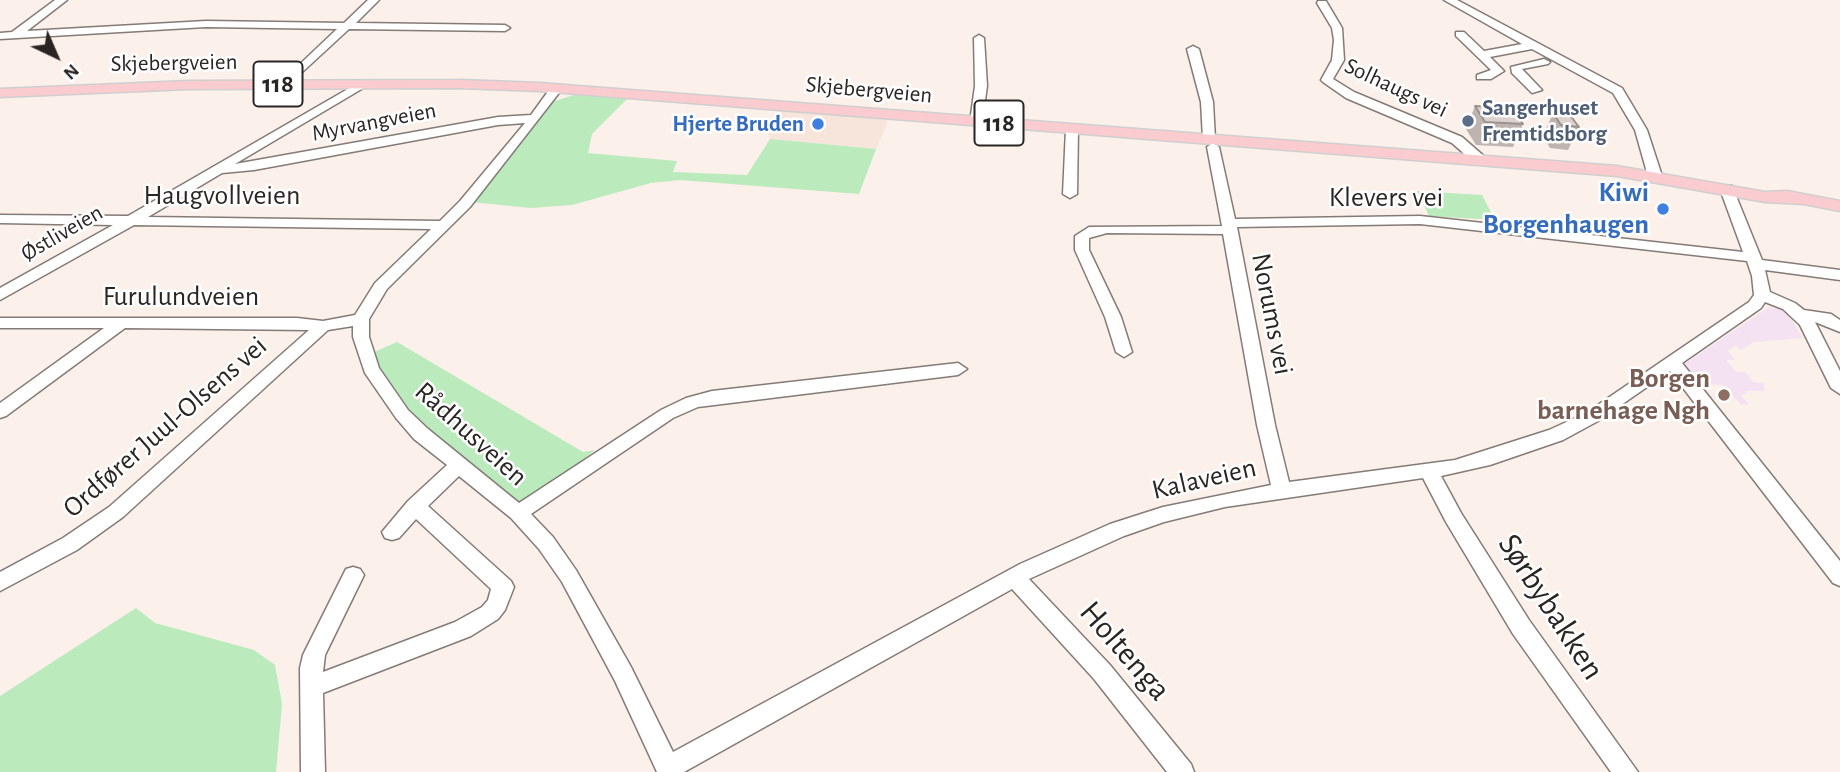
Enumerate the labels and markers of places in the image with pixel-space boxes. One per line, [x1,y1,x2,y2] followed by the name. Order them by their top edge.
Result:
[1482,94,1607,148] place label: Sangerhuset Fremtidsborg
[672,110,804,138] place label: Hjerte Bruden
[1460,113,1476,129] marker: Sangerhuset Fremtidsborg
[810,116,826,132] marker: Hjerte Bruden
[1483,176,1649,242] place label: Kiwi Borgenhaugen
[1655,201,1671,217] marker: Kiwi Borgenhaugen
[1537,362,1710,428] place label: Borgen barnehage Ngh
[1716,387,1732,403] marker: Borgen barnehage Ngh

